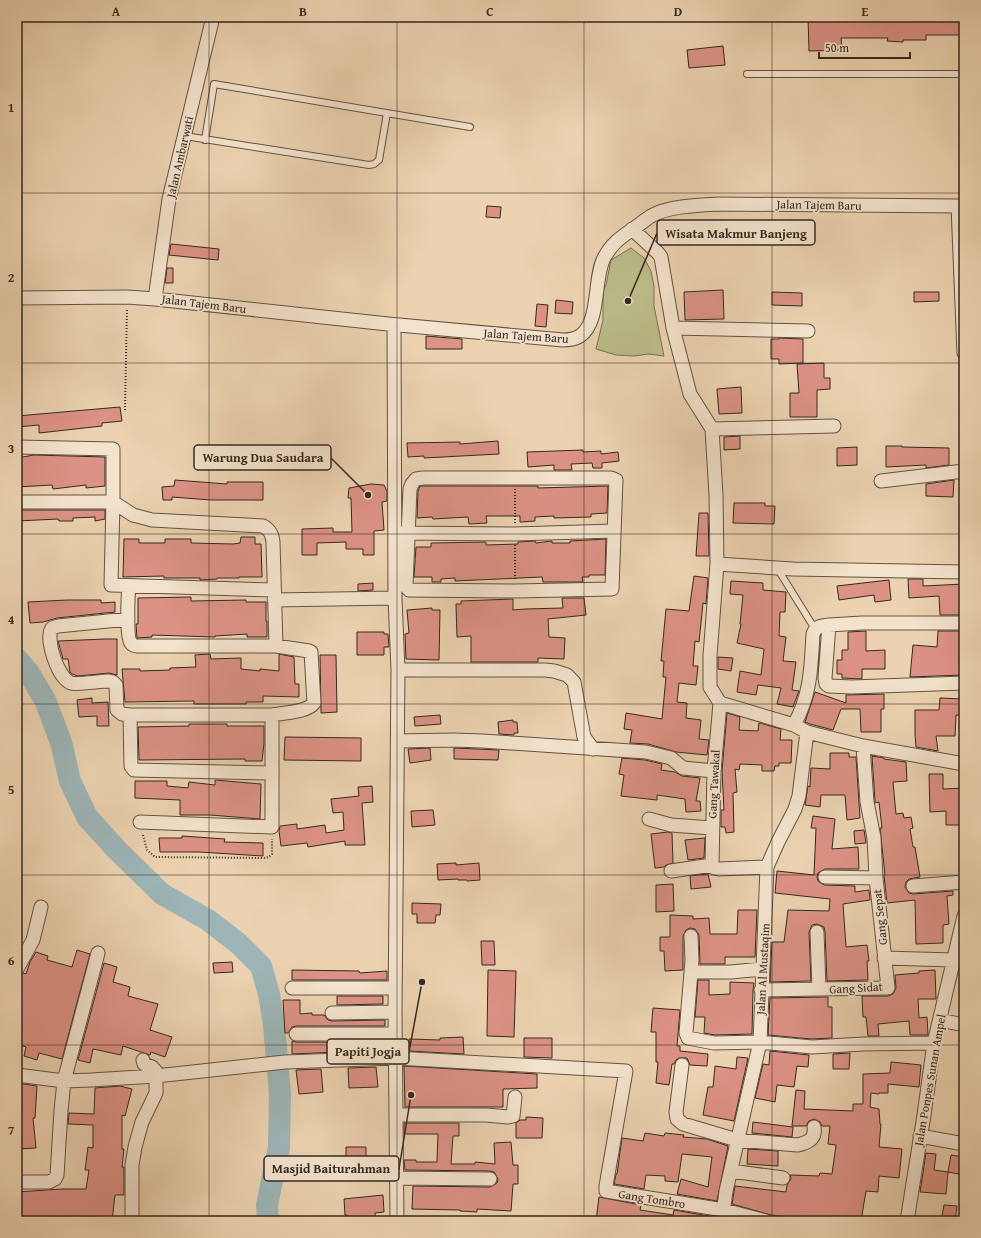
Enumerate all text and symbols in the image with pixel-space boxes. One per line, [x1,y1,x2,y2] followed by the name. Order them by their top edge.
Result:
[112,2,121,21] text: A
[299,2,307,21] text: B
[486,2,494,21] text: C
[674,2,682,21] text: D
[862,2,869,21] text: E
[819,34,910,60] scale bar
[825,39,849,56] text: 50 m
[8,98,14,117] text: 1
[161,114,197,201] street label: Jalan Ambarwati
[774,195,862,214] street label: Jalan Tajem Baru
[657,220,815,245] callout: Wisata Makmur Banjeng
[665,224,807,243] text: Wisata Makmur Banjeng
[8,268,15,287] text: 2
[159,290,248,317] street label: Jalan Tajem Baru
[481,324,570,347] street label: Jalan Tajem Baru
[8,439,14,458] text: 3
[194,445,331,470] callout: Warung Dua Saudara
[202,448,324,467] text: Warung Dua Saudara
[8,610,15,629] text: 4
[703,748,724,819] street label: Gang Tawakal
[8,780,15,799] text: 5
[868,888,891,946] street label: Gang Sepat
[752,923,773,1017] street label: Jalan Al Mustaqim
[8,951,15,970] text: 6
[829,978,884,997] street label: Gang Sidat
[909,1012,950,1149] street label: Jalan Ponpes Sunan Ampel
[327,1039,409,1064] callout: Papiti Jogja
[335,1042,401,1061] text: Papiti Jogja
[8,1121,15,1140] text: 7
[264,1156,399,1181] callout: Masjid Baiturahman
[272,1159,391,1178] text: Masjid Baiturahman
[617,1185,687,1212] street label: Gang Tombro

